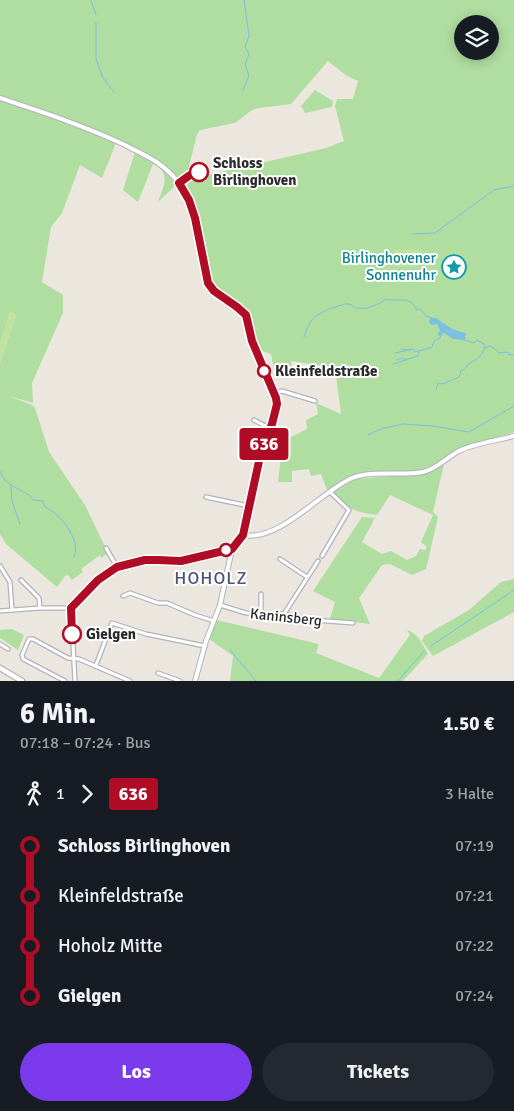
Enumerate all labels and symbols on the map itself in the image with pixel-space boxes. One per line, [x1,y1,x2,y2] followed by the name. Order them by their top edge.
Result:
[213,154,296,189] place label: Schloss Birlinghoven
[189,162,209,182] marker: Schloss Birlinghoven
[342,249,436,284] place label: Birlinghovener Sonnenuhr
[441,254,467,280] place icon: Birlinghovener Sonnenuhr
[275,362,378,380] place label: Kleinfeldstraße
[257,364,271,378] marker: Kleinfeldstraße
[235,428,293,460] line badge: 636
[219,543,233,557] unlabelled marker
[174,567,248,589] district label: HOHOLZ
[249,604,323,630] street label: Kaninsberg
[62,624,82,644] marker: Gielgen
[86,625,136,643] place label: Gielgen

